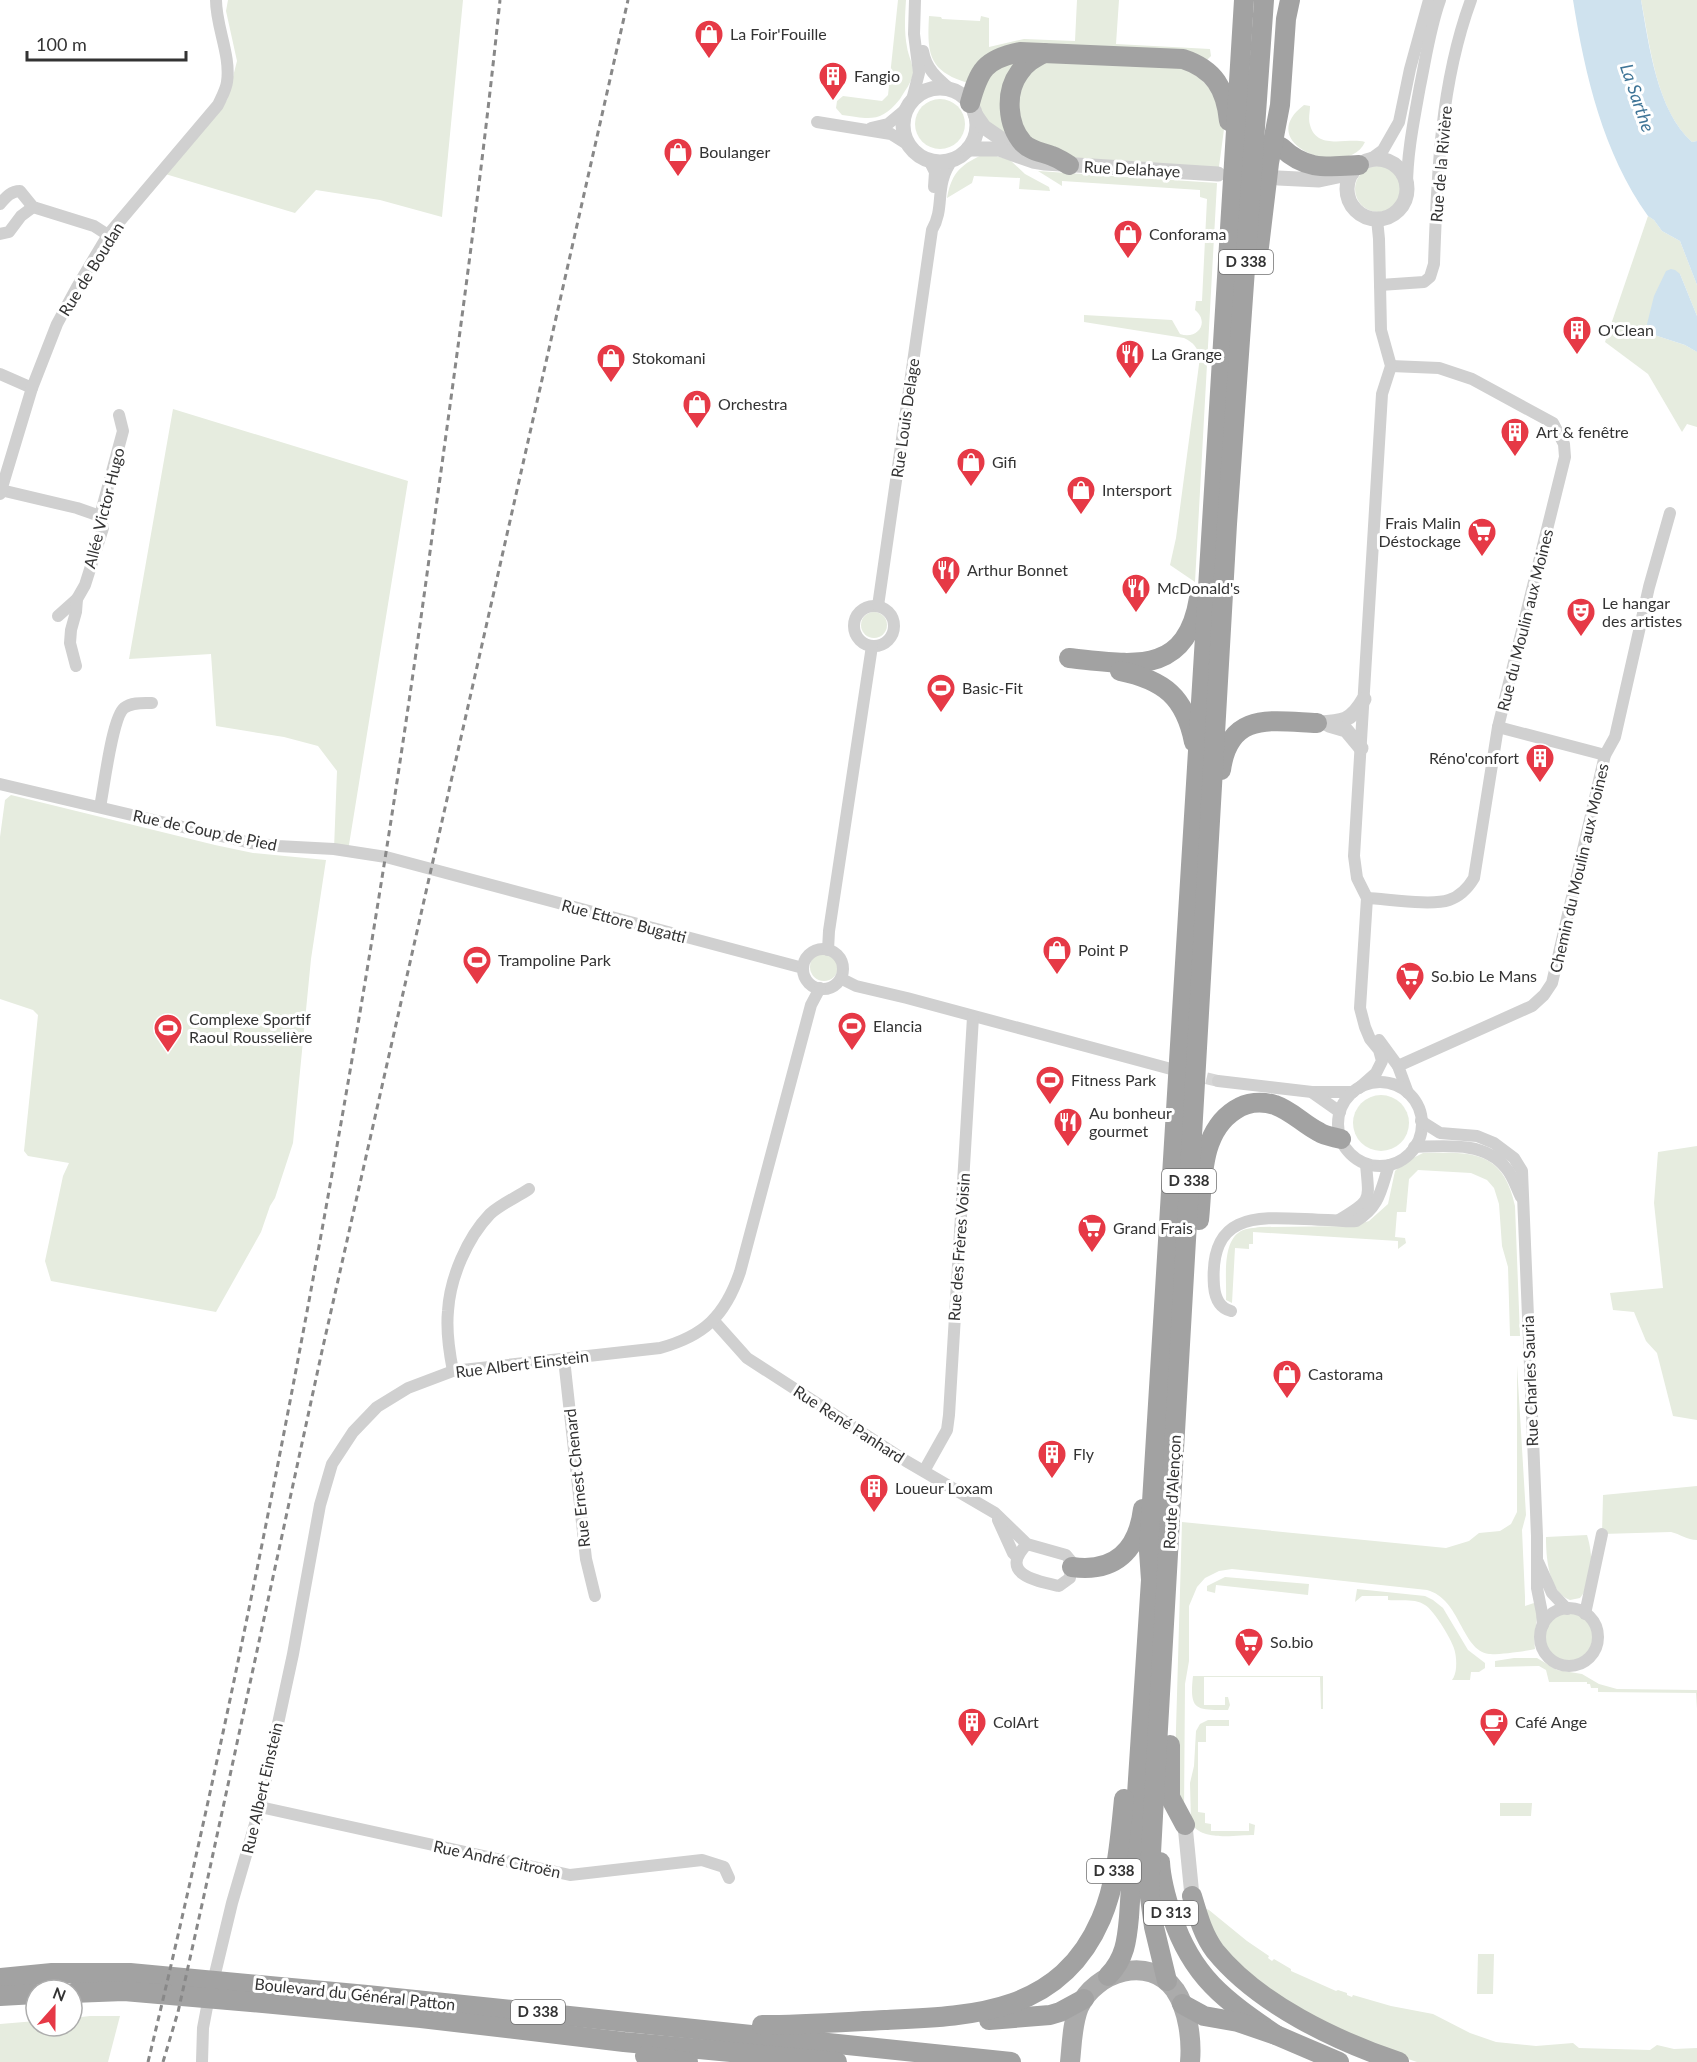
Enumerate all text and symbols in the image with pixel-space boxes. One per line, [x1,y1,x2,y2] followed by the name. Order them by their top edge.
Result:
[693,18,725,60] shop icon: La Foir'Fouille
[27,24,186,62] scale bar
[730,24,827,43] place label: La Foir'Fouille
[36,33,87,55] text: 100 m
[817,60,849,102] building icon: Fangio
[1616,61,1660,135] water label: La Sarthe
[854,66,900,85] place label: Fangio
[1426,105,1455,223] street label: Rue de la Rivière
[662,136,694,178] shop icon: Boulanger
[699,142,771,161] place label: Boulanger
[1083,156,1181,181] street label: Rue Delahaye
[54,218,127,319] street label: Rue de Boudan
[1112,218,1144,260] shop icon: Conforama
[1149,224,1227,243] place label: Conforama
[1219,250,1273,274] road number: D 338
[1561,314,1593,356] building icon: O'Clean
[1598,320,1654,339] place label: O'Clean
[1114,338,1146,380] restaurant icon: La Grange
[595,342,627,384] shop icon: Stokomani
[1151,344,1222,363] place label: La Grange
[632,348,706,367] place label: Stokomani
[887,357,922,479] street label: Rue Louis Delage
[681,388,713,430] shop icon: Orchestra
[718,394,787,413] place label: Orchestra
[1499,416,1531,458] building icon: Art & fenêtre
[1536,422,1629,441] place label: Art & fenêtre
[79,446,128,570] street label: Allée Victor Hugo
[955,446,987,488] shop icon: Gifi
[992,452,1017,471] place label: Gifi
[1065,474,1097,516] shop icon: Intersport
[1102,480,1172,499] place label: Intersport
[1378,513,1461,550] place label: Frais Malin Déstockage
[1466,516,1498,558] supermarket icon: Frais Malin Déstockage
[1493,527,1556,713] street label: Rue du Moulin aux Moines
[930,554,962,596] restaurant icon: Arthur Bonnet
[967,560,1068,579] place label: Arthur Bonnet
[1120,572,1152,614] restaurant icon: McDonald's
[1157,578,1240,597] place label: McDonald's
[1602,593,1682,630] place label: Le hangar des artistes
[1565,596,1597,638] theatre icon: Le hangar des artistes
[925,672,957,714] sports icon: Basic-Fit
[962,678,1023,697] place label: Basic-Fit
[1524,742,1556,784] building icon: Réno'confort
[1429,748,1519,767] place label: Réno'confort
[1545,761,1612,974] street label: Chemin du Moulin aux Moines
[131,805,279,854] street label: Rue de Coup de Pied
[560,895,689,946] street label: Rue Ettore Bugatti
[1041,934,1073,976] shop icon: Point P
[1078,940,1129,959] place label: Point P
[461,944,493,986] sports icon: Trampoline Park
[498,950,612,969] place label: Trampoline Park
[1394,960,1426,1002] supermarket icon: So.bio Le Mans
[1431,966,1537,985] place label: So.bio Le Mans
[189,1009,313,1046] place label: Complexe Sportif Raoul Rousselière
[836,1010,868,1052] sports icon: Elancia
[152,1012,184,1054] sports icon: Complexe Sportif Raoul Rousselière
[873,1016,922,1035] place label: Elancia
[1034,1064,1066,1106] sports icon: Fitness Park
[1071,1070,1157,1089] place label: Fitness Park
[1089,1103,1172,1140] place label: Au bonheur gourmet
[1052,1106,1084,1148] restaurant icon: Au bonheur gourmet
[1162,1169,1216,1193] road number: D 338
[944,1172,973,1322] street label: Rue des Frères Voisin
[1076,1212,1108,1254] supermarket icon: Grand Frais
[1113,1218,1193,1237] place label: Grand Frais
[1518,1315,1541,1447] street label: Rue Charles Sauria
[454,1346,590,1381] street label: Rue Albert Einstein
[1271,1358,1303,1400] shop icon: Castorama
[1308,1364,1383,1383] place label: Castorama
[790,1381,908,1466] street label: Rue René Panhard
[560,1408,593,1548] street label: Rue Ernest Chenard
[1159,1434,1184,1550] street label: Route d'Alençon
[1036,1438,1068,1480] building icon: Fly
[1073,1444,1095,1463] place label: Fly
[858,1472,890,1514] building icon: Loueur Loxam
[895,1478,993,1497] place label: Loueur Loxam
[1233,1626,1265,1668] supermarket icon: So.bio
[1270,1632,1313,1651] place label: So.bio
[956,1706,988,1748] building icon: ColArt
[1478,1706,1510,1748] cafe icon: Café Ange
[993,1712,1039,1731] place label: ColArt
[1515,1712,1587,1731] place label: Café Ange
[237,1720,286,1855] street label: Rue Albert Einstein
[432,1836,562,1881] street label: Rue André Citroën
[1087,1859,1141,1883] road number: D 338
[1144,1901,1198,1925] road number: D 313
[254,1974,456,2014] street label: Boulevard du Général Patton
[24,1978,84,2038] north arrow
[50,1982,69,2005] text: N
[511,2000,565,2024] road number: D 338

